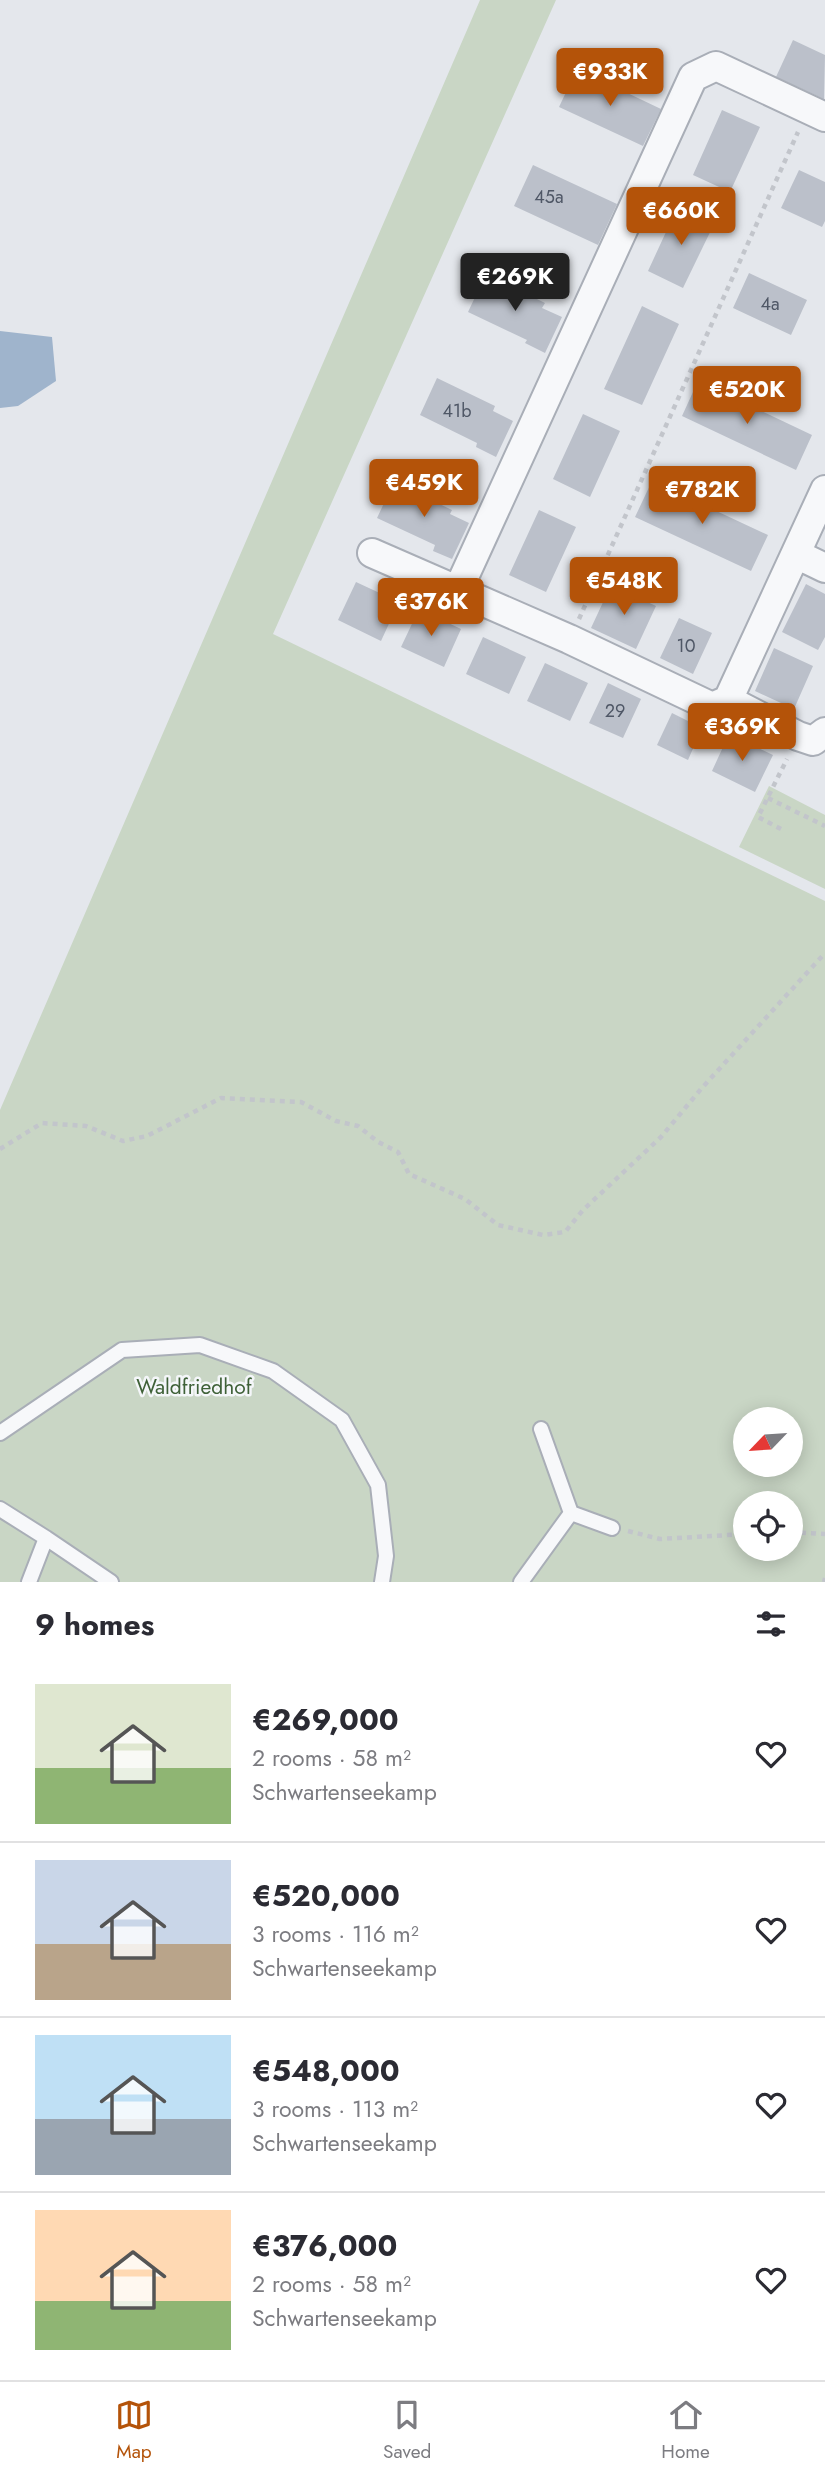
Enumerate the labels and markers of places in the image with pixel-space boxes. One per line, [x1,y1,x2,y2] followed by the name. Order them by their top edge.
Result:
[561,48,659,108] pin: €933K
[632,188,730,247] pin: €660K
[466,254,564,313] pin: €269K
[698,366,796,426] pin: €520K
[375,460,473,519] pin: €459K
[653,466,751,526] pin: €782K
[575,558,673,617] pin: €548K
[382,578,480,638] pin: €376K
[693,704,791,763] pin: €369K

